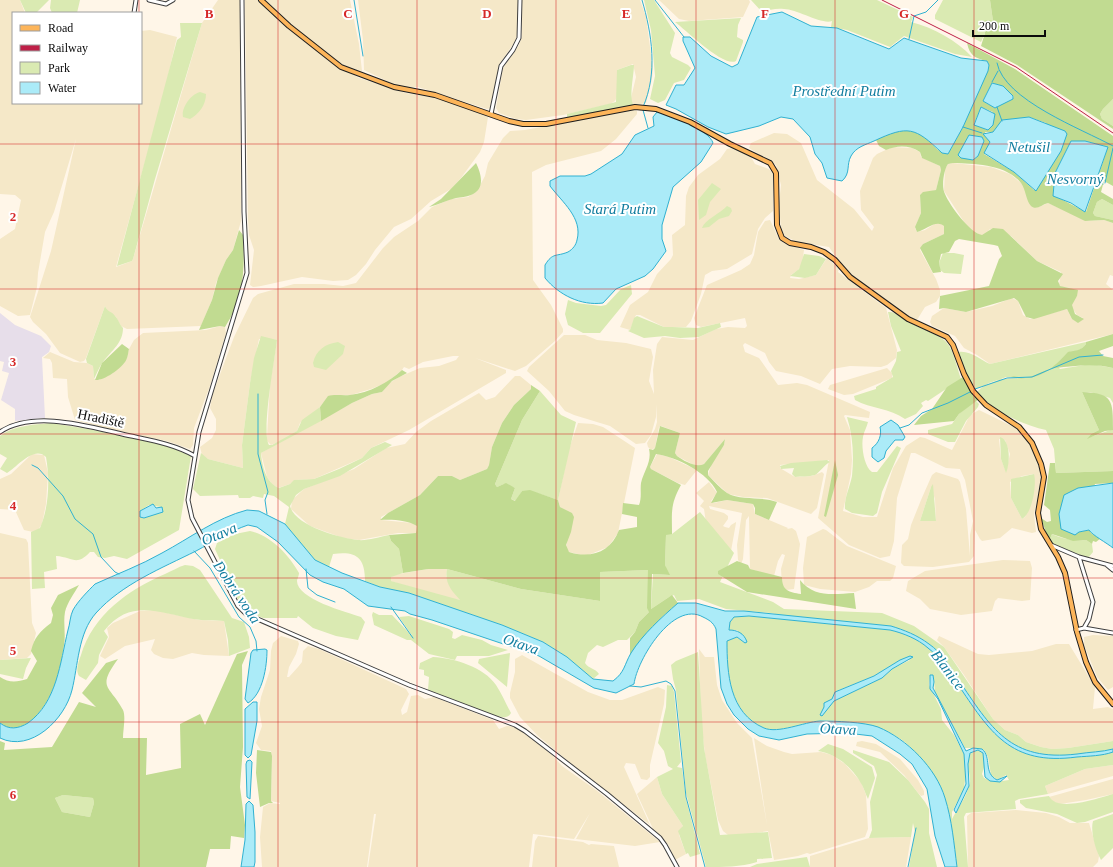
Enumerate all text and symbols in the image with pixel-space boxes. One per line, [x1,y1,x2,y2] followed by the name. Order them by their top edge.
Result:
[205,6,214,21] text: B
[343,6,353,21] text: C
[482,6,492,21] text: D
[622,6,630,21] text: E
[761,6,769,21] text: F
[899,6,909,21] text: G
[12,12,142,104] legend
[973,12,1045,38] scale bar
[979,19,1010,33] text: 200 m
[48,21,73,35] text: Road
[48,41,88,55] text: Railway
[48,61,70,75] text: Park
[48,81,76,95] text: Water
[791,83,896,99] water label: Prostřední Putim
[1007,139,1050,155] water label: Netušil
[1046,171,1104,187] water label: Nesvorný
[584,201,656,217] water label: Stará Putim
[10,209,16,224] text: 2
[10,354,17,369] text: 3
[76,406,126,431] street label: Hradiště
[10,498,17,513] text: 4
[199,519,239,549] water label: Otava
[210,557,264,626] water label: Dobrá voda
[501,630,541,658] water label: Otava
[10,643,17,658] text: 5
[928,647,968,693] water label: Blanice
[819,720,857,738] water label: Otava
[10,787,17,802] text: 6

